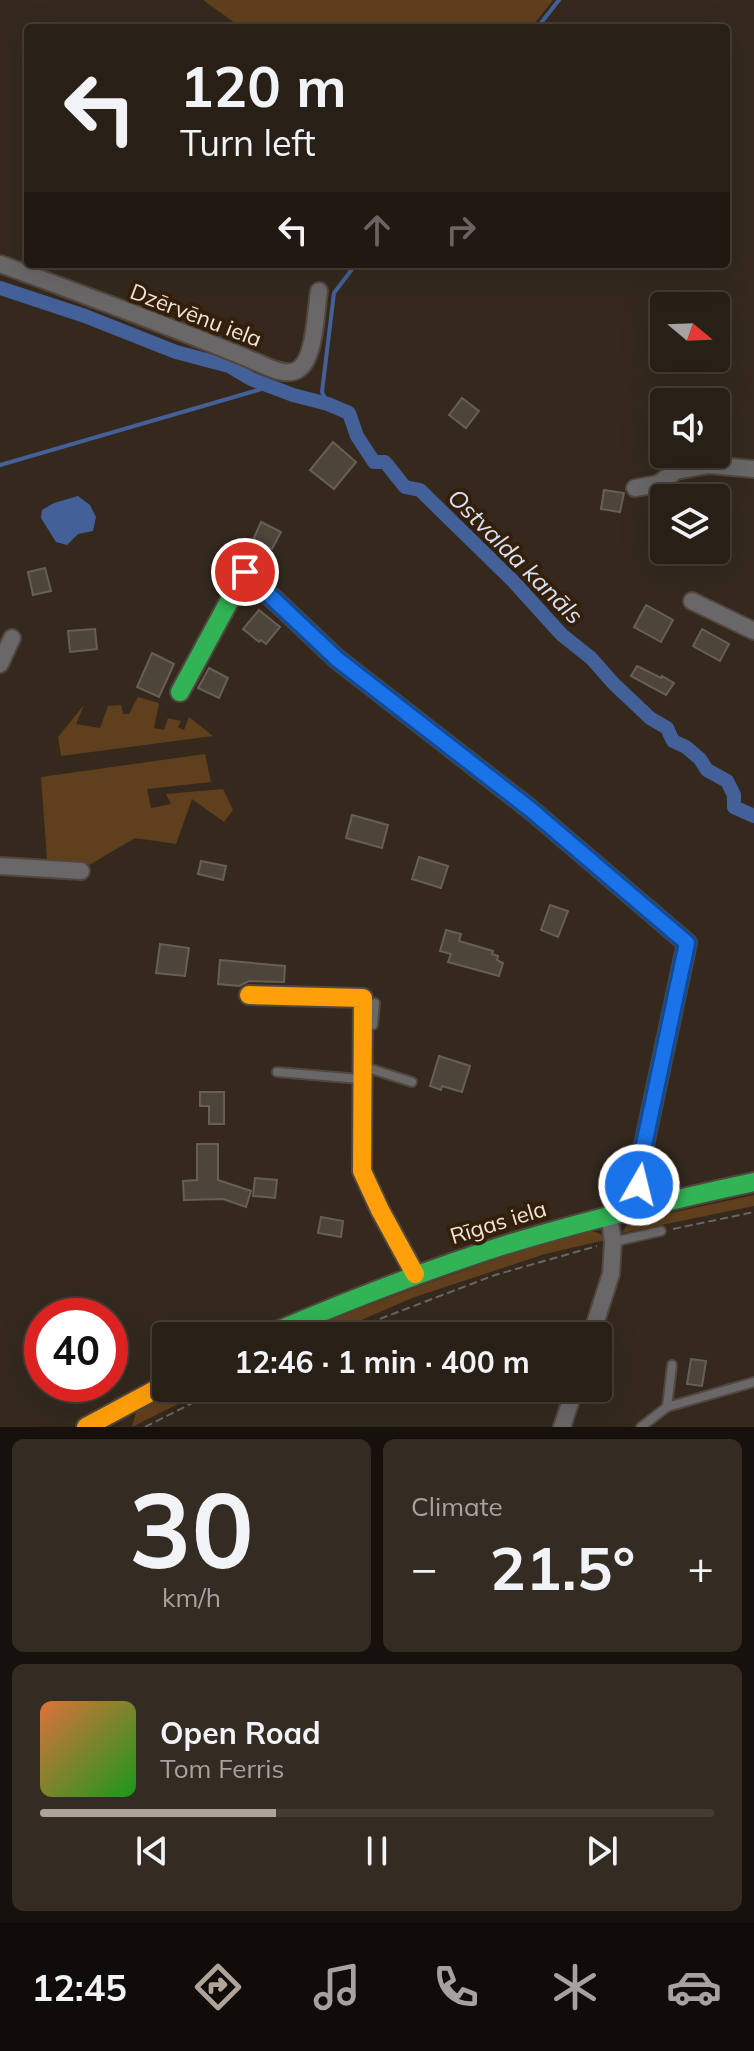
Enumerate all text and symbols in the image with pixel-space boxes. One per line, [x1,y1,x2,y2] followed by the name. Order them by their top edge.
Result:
[180,51,347,121] text: 120 m
[48,56,152,160] icon: left
[180,120,316,165] text: Turn left
[271,208,315,252] icon: left
[355,208,399,252] icon: ahead
[439,208,483,252] icon: right
[126,277,266,353] street label: Dzērvēnu iela
[650,292,730,372] north arrow
[650,292,730,564] map controls
[650,388,730,468] button: sound
[442,482,590,630] water label: Ostvalda kanāls
[650,484,730,564] button: layers
[211,538,279,606] pin
[223,550,267,594] icon: arrive
[597,1143,681,1227] position arrow
[446,1194,550,1250] street label: Rīgas iela
[24,1298,128,1402] speed limit sign: 40
[234,1343,530,1381] text: 12:46 · 1 min · 400 m
[129,1463,254,1594] text: 30
[411,1490,503,1523] text: Climate
[490,1530,635,1605] text: 21.5°
[411,1540,437,1595] text: −
[688,1540,714,1595] text: +
[162,1581,221,1614] text: km/h
[160,1714,321,1752] text: Open Road
[160,1752,284,1785] text: Tom Ferris
[130,1829,174,1873] icon: previous
[355,1829,399,1873] icon: pause
[580,1829,624,1873] icon: next
[190,1959,246,2015] icon: directions
[309,1959,365,2015] icon: music
[428,1959,484,2015] icon: phone
[547,1959,603,2015] icon: climate
[666,1959,722,2015] icon: car
[32,1965,127,2010] text: 12:45

